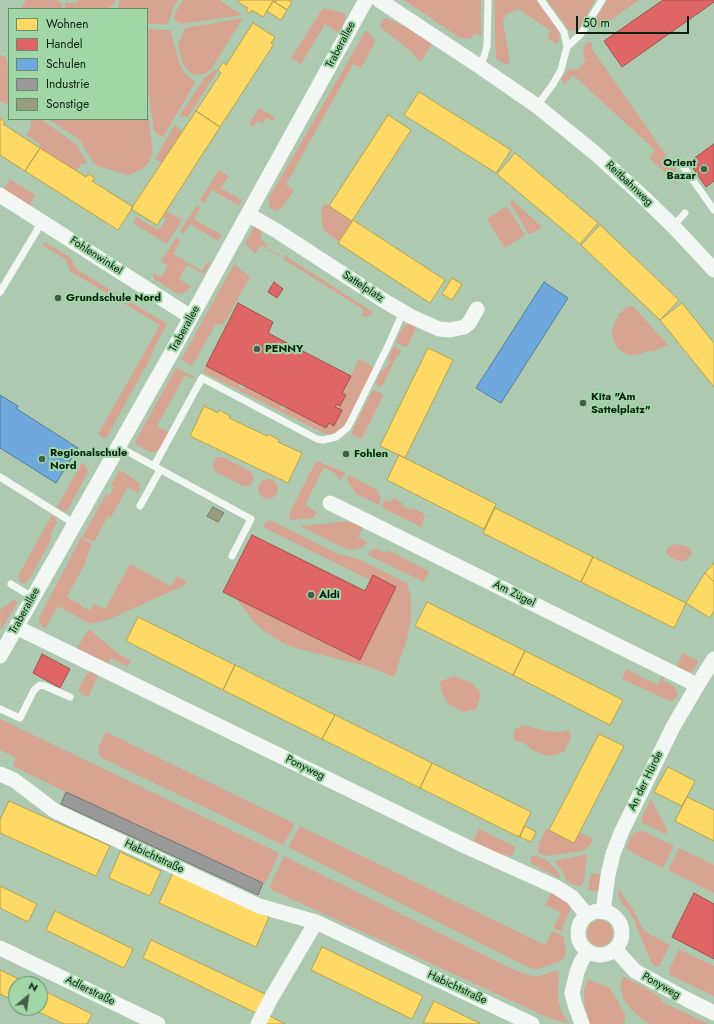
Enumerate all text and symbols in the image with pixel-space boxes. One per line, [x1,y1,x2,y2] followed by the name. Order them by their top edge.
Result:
[8,8,148,120] legend
[578,8,691,34] scale bar
[583,14,610,32] text: 50 m
[46,15,89,33] text: Wohnen
[323,20,359,70] street label: Traberallee
[46,35,82,53] text: Handel
[46,55,86,73] text: Schulen
[46,75,90,93] text: Industrie
[46,95,89,113] text: Sonstige
[663,156,696,182] place label: Orient Bazar
[603,159,655,209] street label: Reitbahnweg
[699,164,709,174] marker: Orient Bazar
[67,234,125,278] street label: Fohlenwinkel
[340,269,386,305] street label: Sattelplatz
[66,291,161,305] place label: Grundschule Nord
[53,293,63,303] marker: Grundschule Nord
[167,304,203,354] street label: Traberallee
[265,342,303,356] place label: PENNY
[252,344,262,354] marker: PENNY
[591,390,651,416] place label: Kita "Am Sattelplatz"
[578,398,588,408] marker: Kita "Am Sattelplatz"
[50,446,127,472] place label: Regionalschule Nord
[354,447,388,461] place label: Fohlen
[341,449,351,459] marker: Fohlen
[37,454,47,464] marker: Regionalschule Nord
[491,578,537,610] street label: Am Zügel
[7,586,43,636] street label: Traberallee
[319,588,340,602] place label: Aldi
[306,590,316,600] marker: Aldi
[626,749,666,813] street label: An der Hürde
[283,753,327,783] street label: Ponyweg
[122,837,186,877] street label: Habichtstraße
[425,968,489,1008] street label: Habichtstraße
[640,970,682,1002] street label: Ponyweg
[63,973,117,1009] street label: Adlerstraße
[8,976,48,1016] north arrow
[26,977,41,995] text: N

